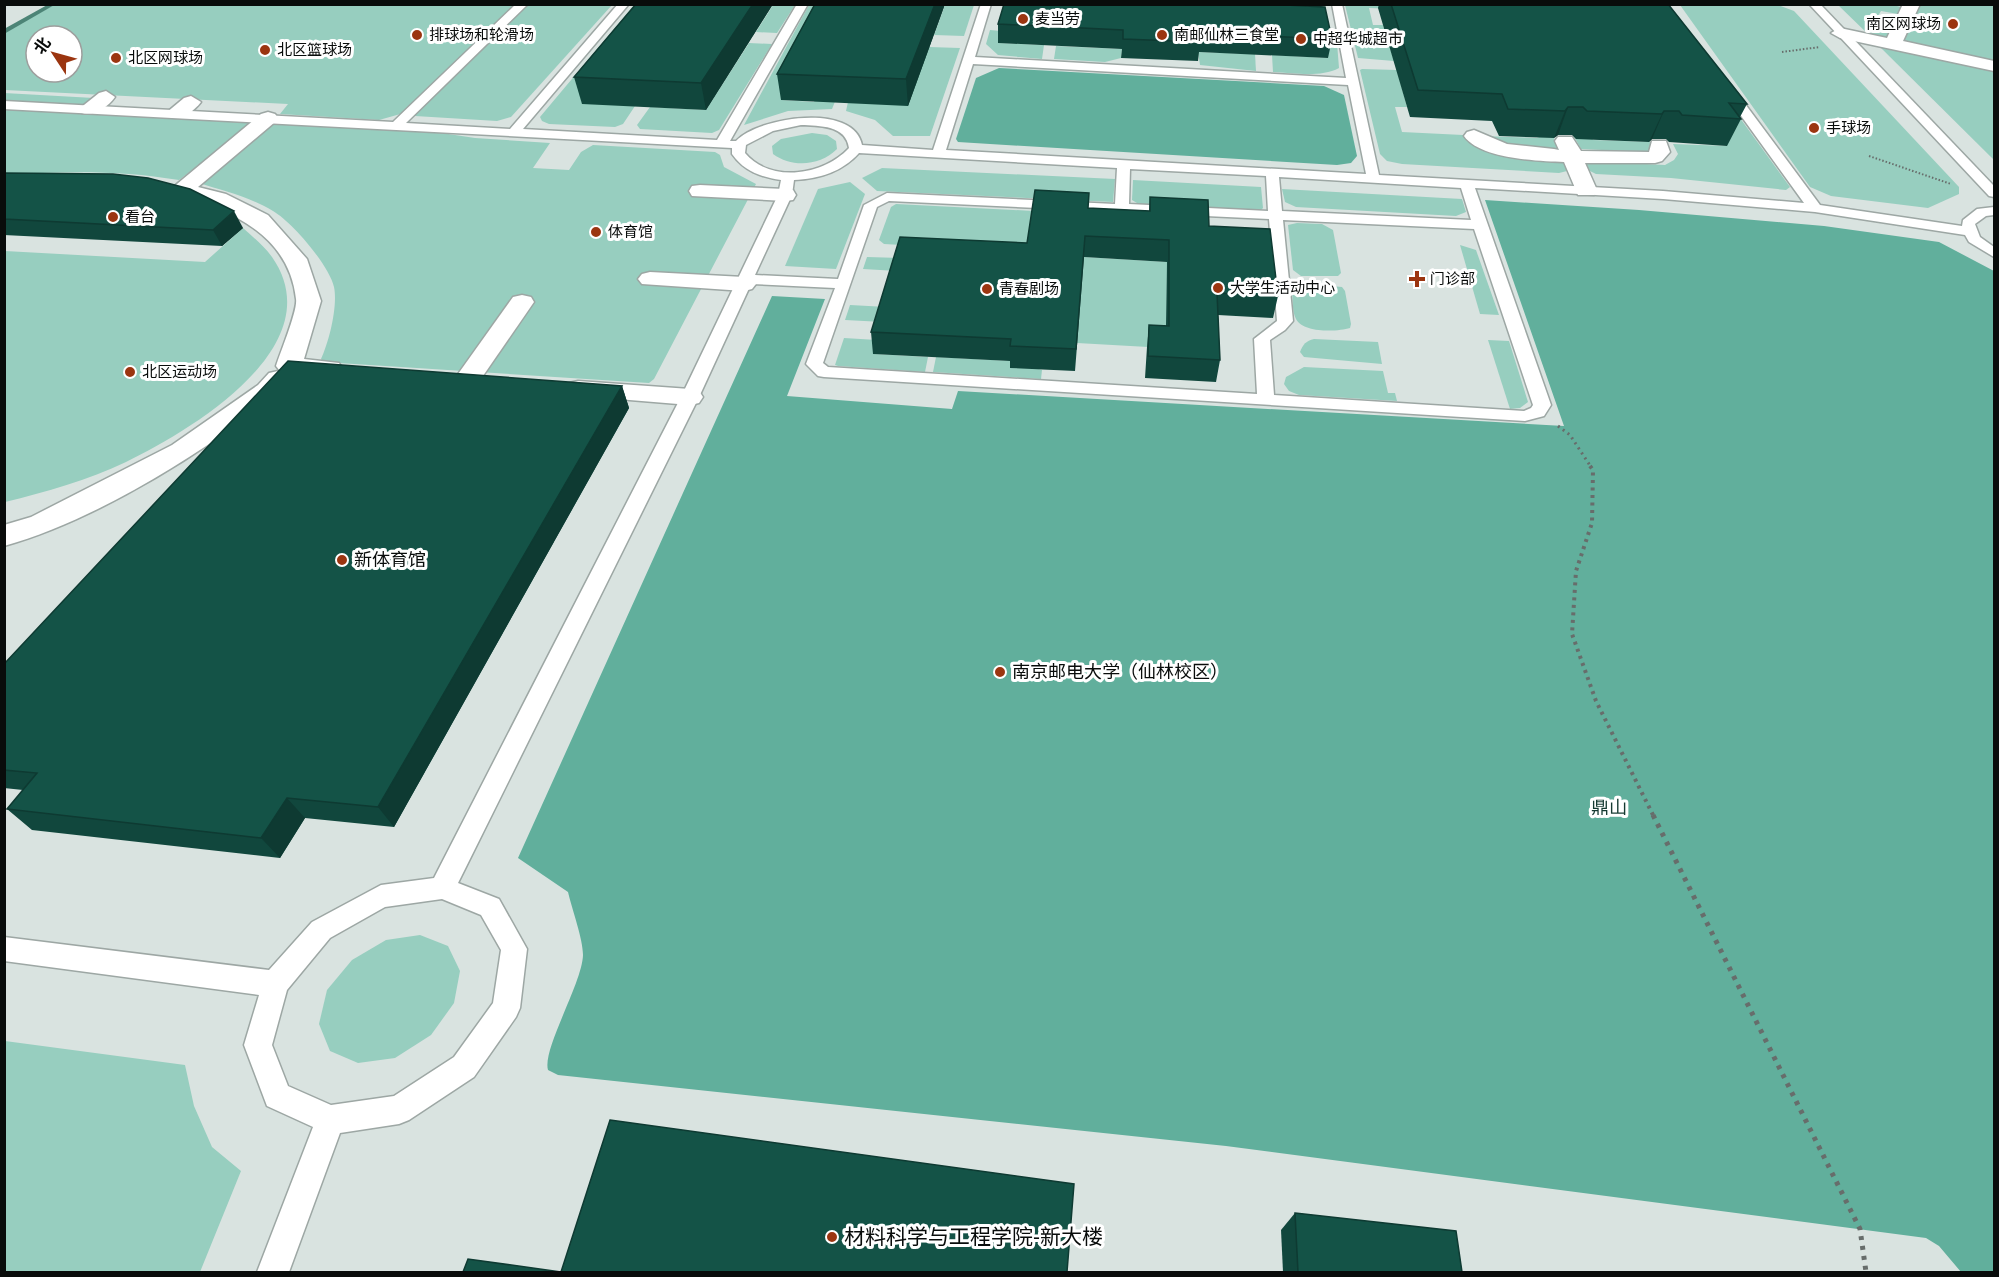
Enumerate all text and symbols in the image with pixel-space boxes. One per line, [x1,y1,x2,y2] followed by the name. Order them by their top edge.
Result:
[1035,10,1080,27] place label: 麦当劳
[1016,12,1030,26] marker: 麦当劳
[1866,15,1941,32] place label: 南区网球场
[1946,17,1960,31] marker: 南区网球场
[24,24,84,84] north arrow
[429,26,534,43] place label: 排球场和轮滑场
[1174,26,1279,43] place label: 南邮仙林三食堂
[410,28,424,42] marker: 排球场和轮滑场
[1155,28,1169,42] marker: 南邮仙林三食堂
[1313,30,1403,47] place label: 中超华城超市
[1294,32,1308,46] marker: 中超华城超市
[31,34,54,57] text: 北
[277,41,352,58] place label: 北区篮球场
[258,43,272,57] marker: 北区篮球场
[128,49,203,66] place label: 北区网球场
[109,51,123,65] marker: 北区网球场
[1826,119,1871,136] place label: 手球场
[1807,121,1821,135] marker: 手球场
[125,208,155,225] place label: 看台
[106,210,120,224] marker: 看台
[608,223,653,240] place label: 体育馆
[589,225,603,239] marker: 体育馆
[1408,270,1426,288] marker: 门诊部
[1430,270,1475,287] place label: 门诊部
[1230,279,1335,296] place label: 大学生活动中心
[999,280,1059,297] place label: 青春剧场
[1211,281,1225,295] marker: 大学生活动中心
[980,282,994,296] marker: 青春剧场
[142,363,217,380] place label: 北区运动场
[123,365,137,379] marker: 北区运动场
[354,550,426,570] place label: 新体育馆
[335,553,349,567] marker: 新体育馆
[1012,662,1228,682] place label: 南京邮电大学（仙林校区）
[993,665,1007,679] marker: 南京邮电大学（仙林校区）
[1591,798,1627,818] park label: 鼎山
[844,1225,1103,1248] place label: 材料科学与工程学院-新大楼
[825,1230,839,1244] marker: 材料科学与工程学院-新大楼

